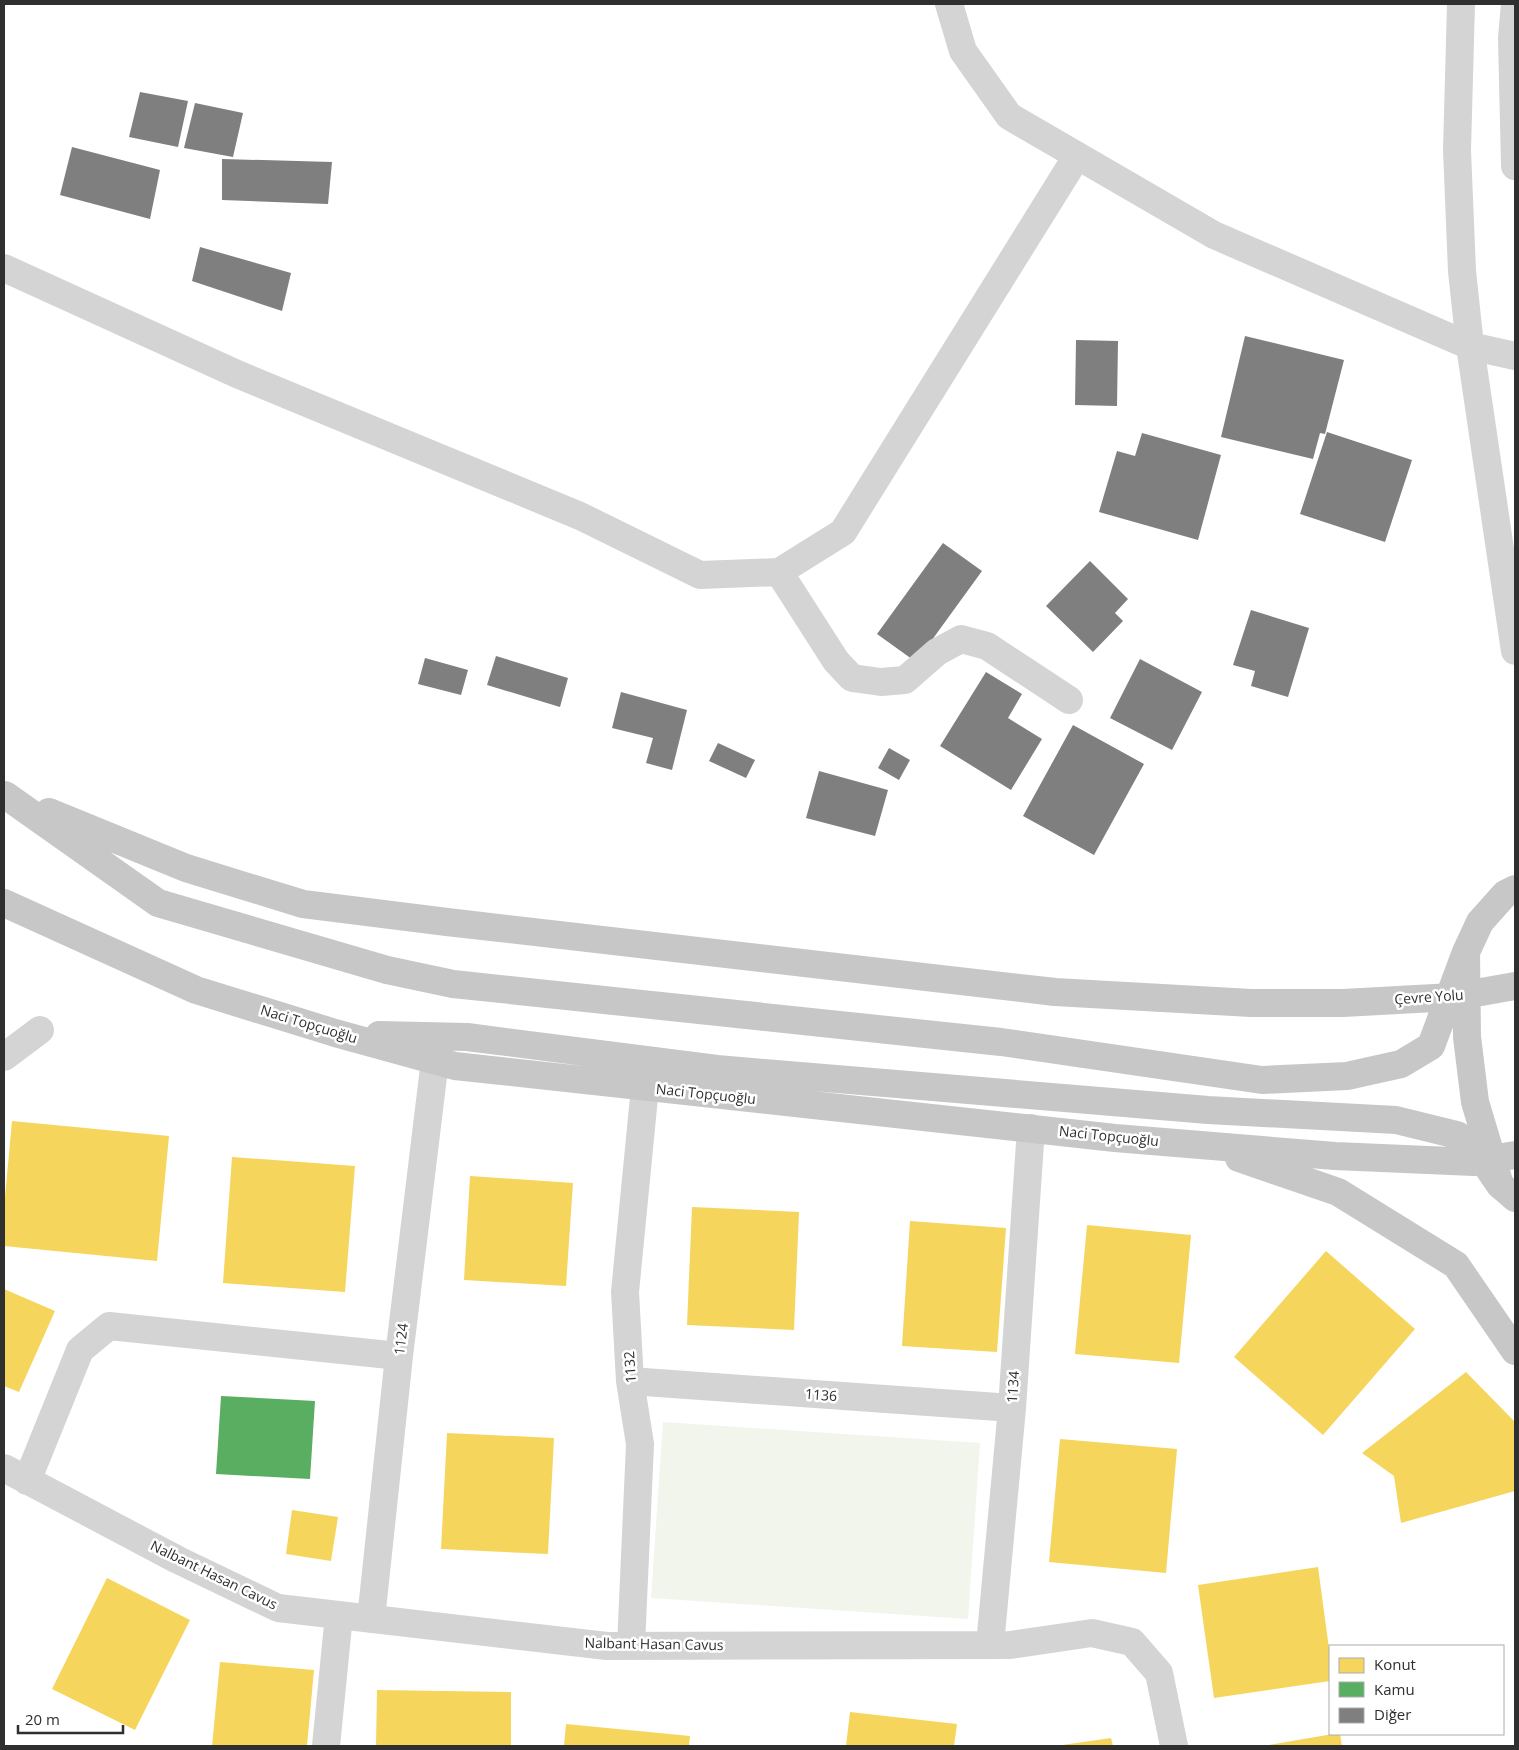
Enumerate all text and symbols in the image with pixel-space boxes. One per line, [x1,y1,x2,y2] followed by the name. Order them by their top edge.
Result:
[1394,985,1464,1008] street label: Çevre Yolu
[258,1000,360,1047] street label: Naci Topçuoğlu
[655,1079,757,1108] street label: Naci Topçuoğlu
[1058,1121,1160,1150] street label: Naci Topçuoğlu
[389,1322,412,1356] street label: 1124
[619,1350,640,1384] street label: 1132
[1002,1370,1023,1404] street label: 1134
[804,1384,838,1405] street label: 1136
[148,1536,281,1614] street label: Nalbant Hasan Cavus
[584,1633,724,1654] street label: Nalbant Hasan Cavus
[1329,1645,1504,1735] legend
[1374,1654,1416,1674] text: Konut
[1374,1679,1415,1699] text: Kamu
[18,1702,122,1734] scale bar
[1374,1704,1411,1724] text: Diğer
[25,1709,60,1729] text: 20 m

